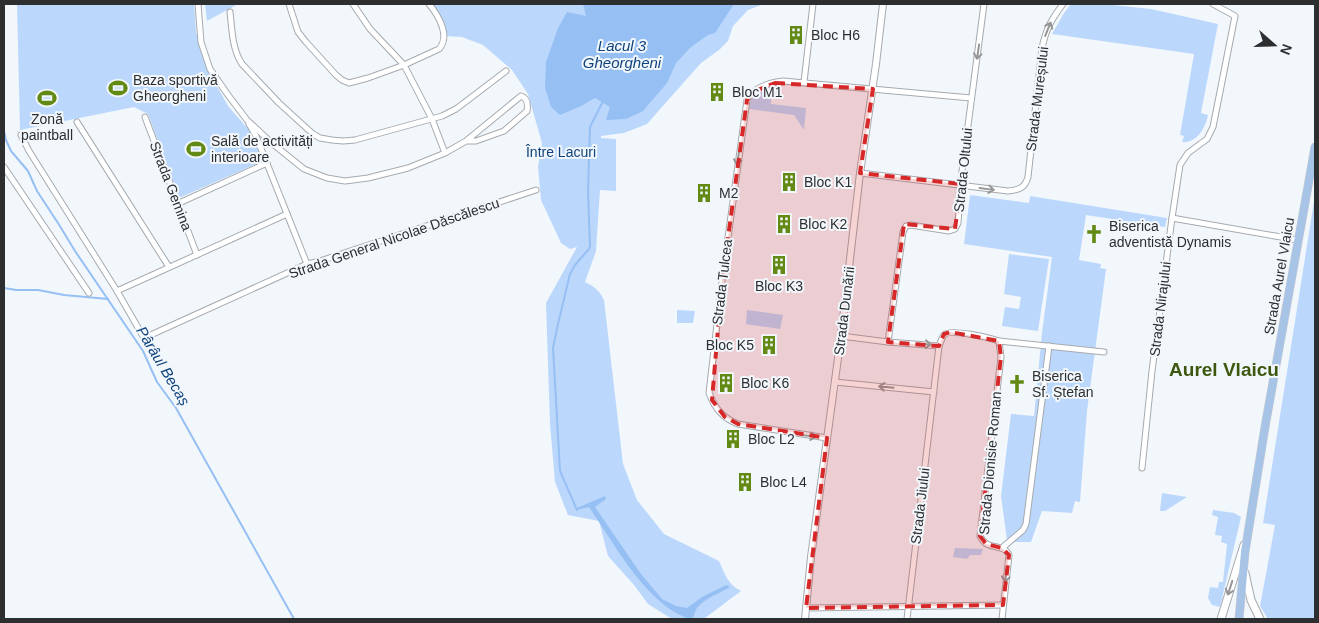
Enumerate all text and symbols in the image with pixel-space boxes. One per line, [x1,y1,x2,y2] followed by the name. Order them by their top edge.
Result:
[1249,20,1299,70] north arrow
[1044,21,1053,37] one-way arrow
[785,24,807,46] building icon: Bloc H6
[811,27,860,43] place label: Bloc H6
[583,37,662,71] water label: Lacul 3 Gheorgheni
[1277,42,1295,57] text: N
[973,44,983,60] one-way arrow
[1023,46,1051,152] street label: Strada Mureșului
[133,72,218,104] place label: Baza sportivă Gheorgheni
[107,77,129,99] sports icon: Baza sportivă Gheorgheni
[706,81,728,103] building icon: Bloc M1
[732,84,783,100] place label: Bloc M1
[36,87,58,109] sports icon: Zonă paintball
[21,111,73,143] place label: Zonă paintball
[951,127,975,213] street label: Strada Oltului
[211,133,313,165] place label: Sală de activități interioare
[185,138,207,160] sports icon: Sală de activități interioare
[147,139,195,233] street label: Strada Gemina
[525,144,596,160] park label: Între Lacuri
[733,149,743,165] one-way arrow
[778,171,800,193] building icon: Bloc K1
[804,174,852,190] place label: Bloc K1
[693,182,715,204] building icon: M2
[979,184,995,194] one-way arrow
[719,185,739,201] place label: M2
[287,194,501,282] street label: Strada General Nicolae Dăscălescu
[773,213,795,235] building icon: Bloc K2
[799,216,847,232] place label: Bloc K2
[1261,216,1297,336] street label: Strada Aurel Vlaicu
[1109,218,1231,250] place label: Biserica adventistă Dynamis
[1083,223,1105,245] church icon: Biserica adventistă Dynamis
[709,238,735,326] street label: Strada Tulcea
[768,254,790,276] building icon: Bloc K3
[1146,261,1174,357] street label: Strada Nirajului
[831,266,857,356] street label: Strada Dunării
[755,278,803,294] place label: Bloc K3
[133,323,194,409] water label: Pârâul Becaș
[758,334,780,356] building icon: Bloc K5
[706,337,754,353] place label: Bloc K5
[916,340,932,349] one-way arrow
[1169,359,1279,380] district label: Aurel Vlaicu
[1032,368,1093,400] place label: Biserica Sf. Ștefan
[715,372,737,394] building icon: Bloc K6
[1006,373,1028,395] church icon: Biserica Sf. Ștefan
[741,375,789,391] place label: Bloc K6
[878,383,894,392] one-way arrow
[976,391,1004,535] street label: Strada Dionisie Roman
[722,428,744,450] building icon: Bloc L2
[748,431,795,447] place label: Bloc L2
[801,431,817,441] one-way arrow
[907,467,933,545] street label: Strada Jiului
[734,471,756,493] building icon: Bloc L4
[760,474,807,490] place label: Bloc L4
[1001,567,1011,583] one-way arrow
[1225,580,1234,596] one-way arrow

